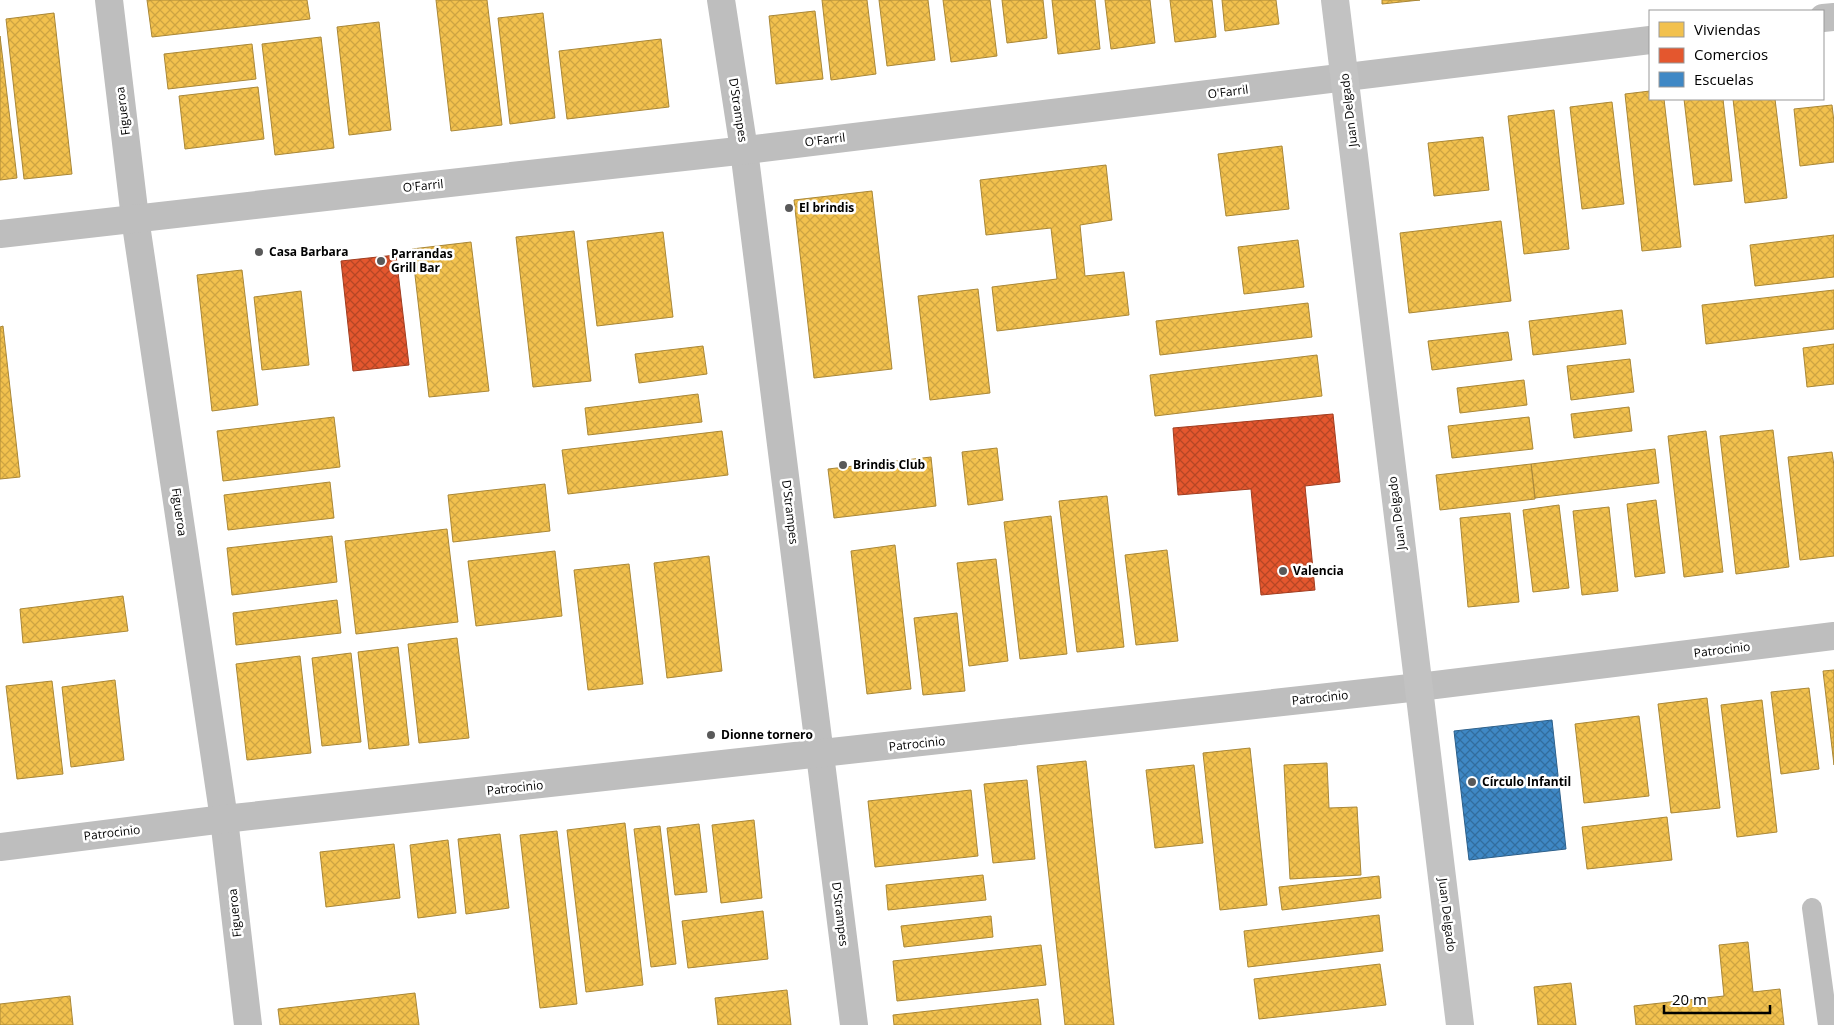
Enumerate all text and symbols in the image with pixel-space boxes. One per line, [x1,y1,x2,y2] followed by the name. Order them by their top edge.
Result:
[1649,10,1824,100] legend
[1694,19,1760,39] text: Viviendas
[1694,44,1768,64] text: Comercios
[1694,69,1754,89] text: Escuelas
[1336,72,1362,149] street label: Juan Delgado
[725,77,752,143] street label: D'Strampes
[1207,81,1249,102] street label: O'Farril
[111,86,134,136] street label: Figueroa
[804,129,846,150] street label: O'Farril
[402,175,444,196] street label: O'Farril
[799,199,854,216] place label: El brindis
[783,202,795,214] marker: El brindis
[269,243,349,260] place label: Casa Barbara
[391,245,453,276] place label: Parrandas Grill Bar
[253,246,265,258] marker: Casa Barbara
[375,255,387,267] marker: Parrandas Grill Bar
[853,456,926,473] place label: Brindis Club
[837,459,849,471] marker: Brindis Club
[1384,475,1410,552] street label: Juan Delgado
[778,479,803,545] street label: D'Strampes
[168,487,191,537] street label: Figueroa
[1293,562,1344,579] place label: Valencia
[1277,565,1289,577] marker: Valencia
[1693,638,1751,661] street label: Patrocinio
[1291,686,1349,709] street label: Patrocinio
[721,726,813,743] place label: Dionne tornero
[705,729,717,741] marker: Dionne tornero
[888,732,946,755] street label: Patrocinio
[1482,773,1571,790] place label: Círculo Infantil
[486,776,544,799] street label: Patrocinio
[1466,776,1478,788] marker: Círculo Infantil
[83,821,141,844] street label: Patrocinio
[1434,876,1460,953] street label: Juan Delgado
[828,881,853,947] street label: D'Strampes
[224,888,245,938] street label: Figueroa
[1664,982,1770,1014] scale bar
[1672,989,1707,1009] text: 20 m

